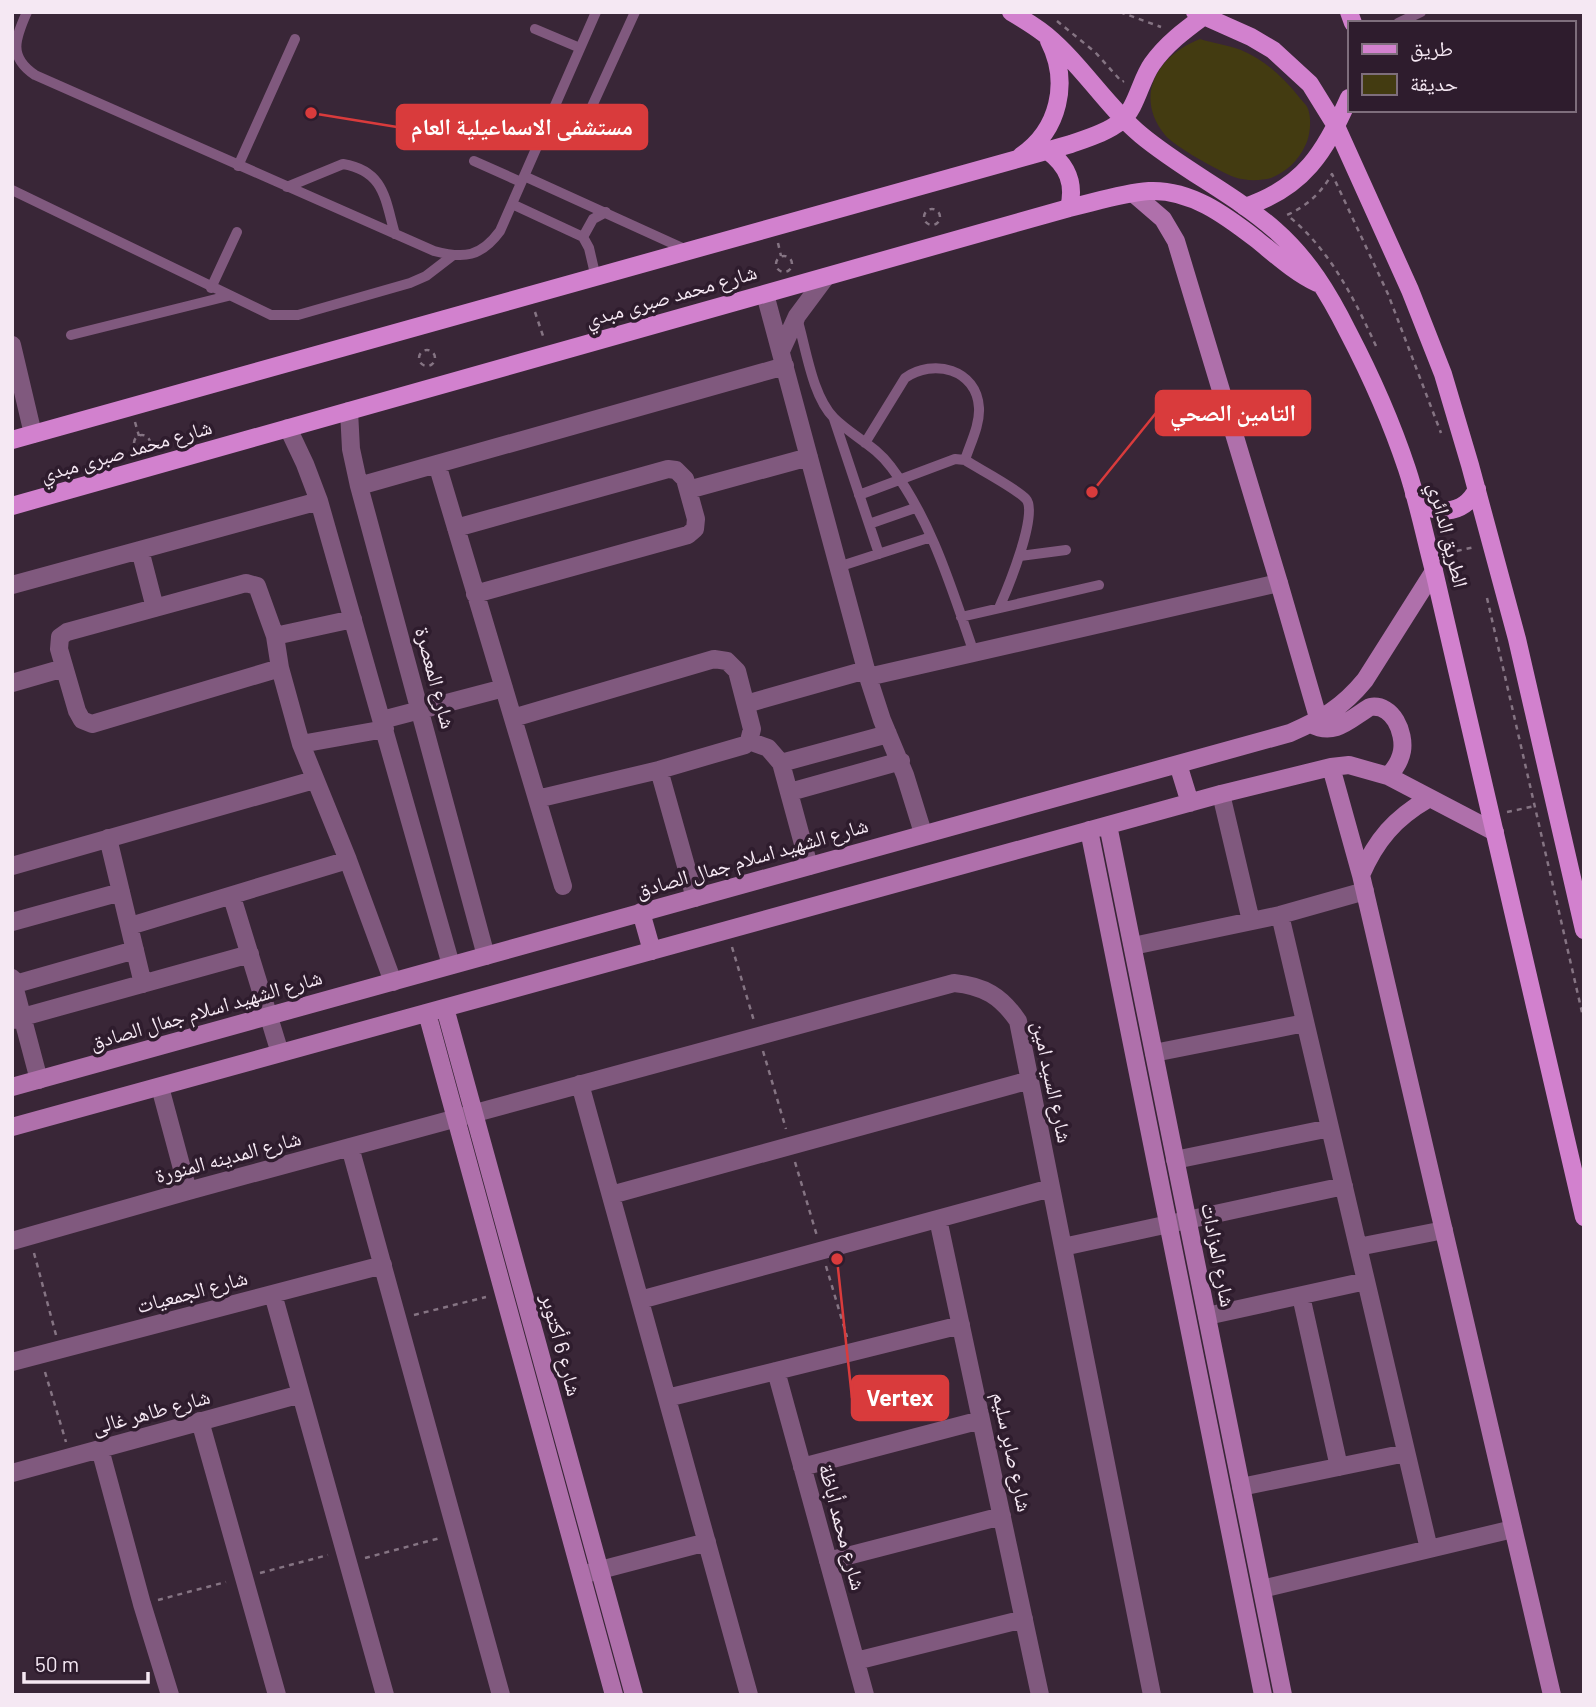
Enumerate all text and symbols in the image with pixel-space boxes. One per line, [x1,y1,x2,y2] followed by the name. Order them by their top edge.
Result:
[1348,21,1575,112] legend
[1410,35,1453,62] text: طريق
[1410,70,1458,95] text: حديقة
[397,105,647,149] callout: مستشفى الاسماعيلية العام
[411,112,633,143] text: مستشفى الاسماعيلية العام
[582,258,761,336] street label: شارع محمد صبرى مبدي
[1156,391,1310,435] callout: التامين الصحي
[1170,398,1296,432] text: التامين الصحي
[37,413,216,491] street label: شارع محمد صبرى مبدي
[1419,479,1475,591] street label: الطريق الدائري
[409,624,462,732] street label: شارع المعصرة
[632,811,872,905] street label: شارع الشهيد اسلام جمال الصادق
[86,963,326,1057] street label: شارع الشهيد اسلام جمال الصادق
[1026,1019,1079,1145] street label: شارع السيد امين
[152,1124,304,1189] street label: شارع المدينه المنورة
[1195,1200,1242,1309] street label: شارع المزادات
[133,1264,250,1319] street label: شارع الجمعيات
[535,1290,588,1399] street label: شارع 6 أكتوبر
[852,1376,948,1420] callout: Vertex
[89,1383,213,1440] street label: شارع طاهر غالى
[866,1383,934,1411] text: Vertex
[986,1389,1038,1515] street label: شارع صابر سليم
[813,1461,872,1593] street label: شارع محمد أباظة
[24,1640,149,1684] scale bar
[35,1651,79,1676] text: 50 m

